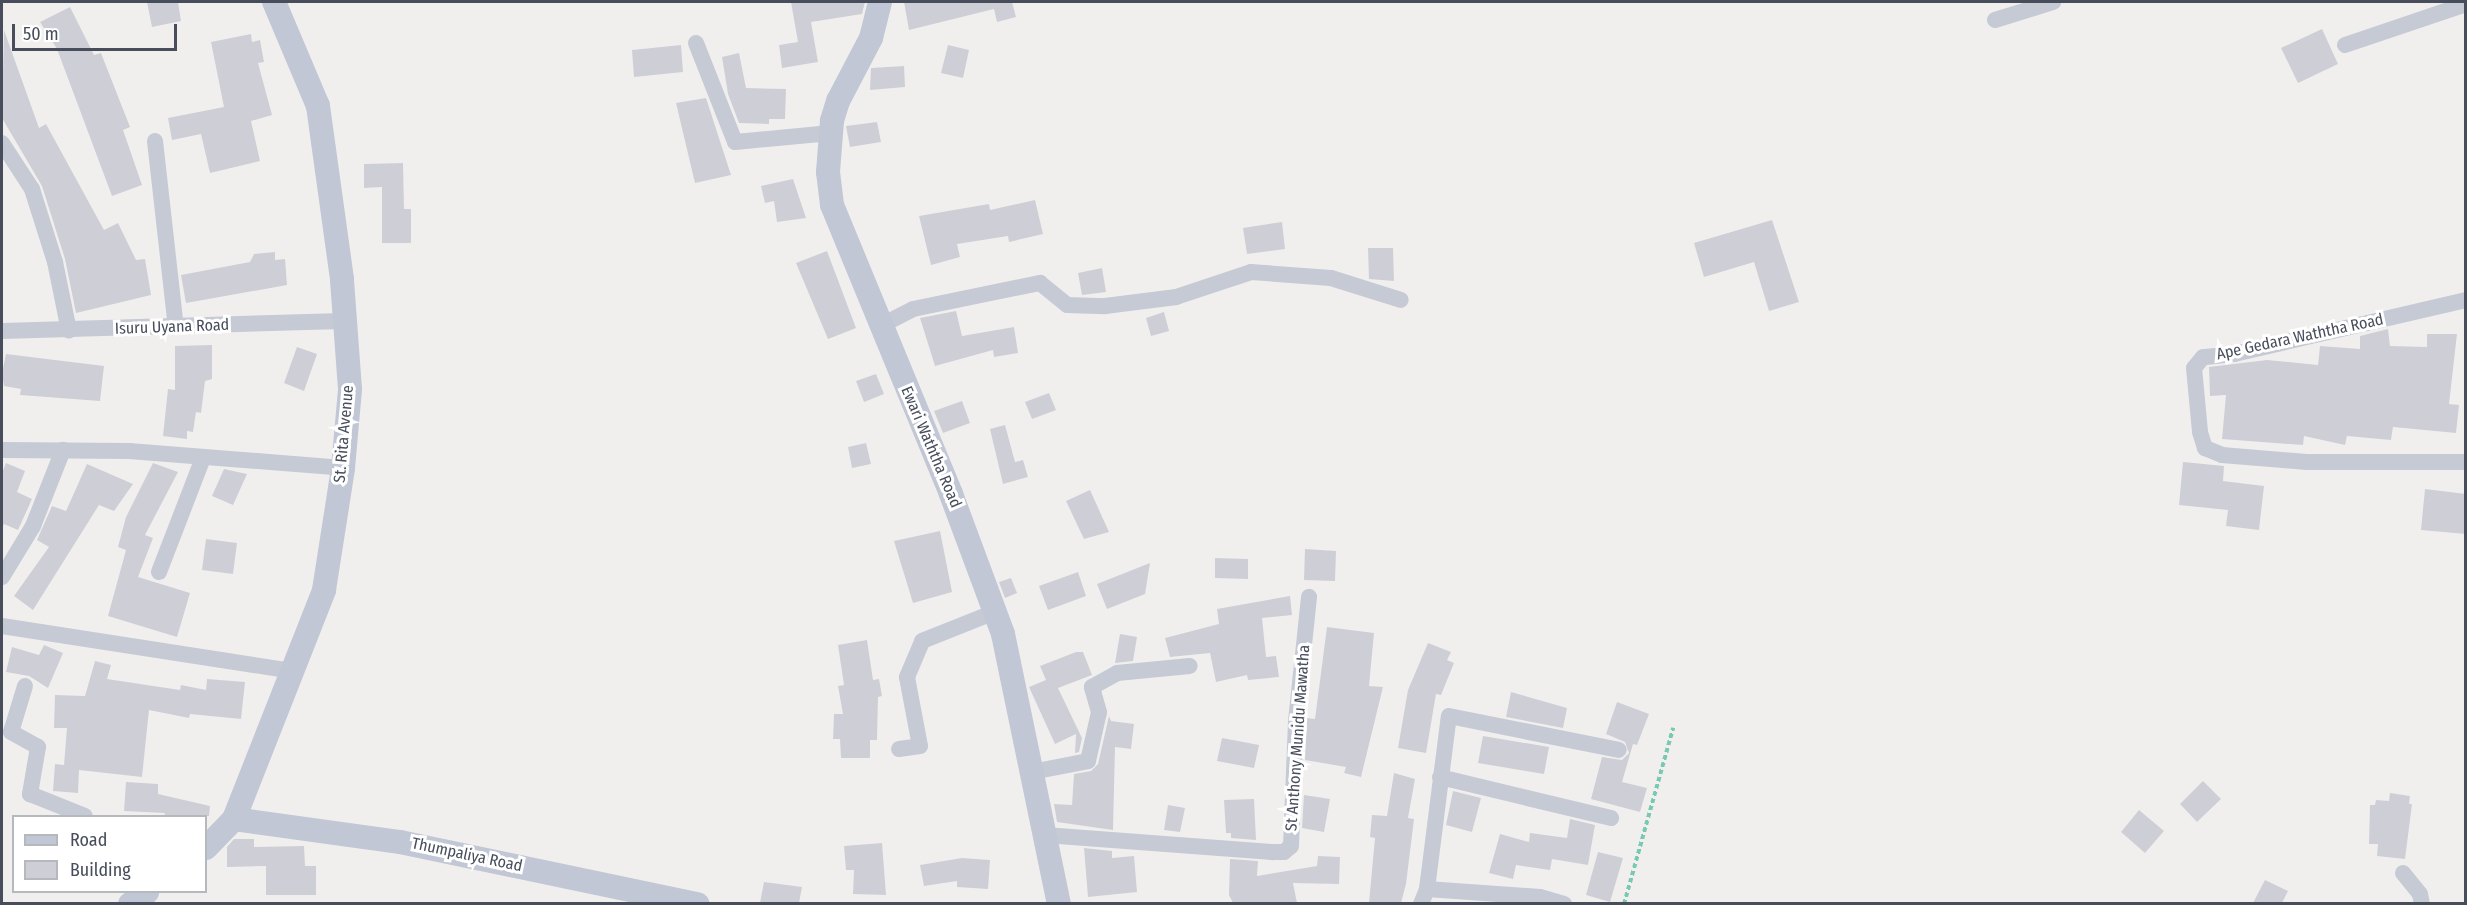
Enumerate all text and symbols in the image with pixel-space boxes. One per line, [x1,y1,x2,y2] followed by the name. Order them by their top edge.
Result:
[15,12,180,50] scale bar
[23,23,59,45] text: 50 m
[2215,310,2385,364] street label: Ape Gedara Waththa Road
[114,315,230,339] street label: Isuru Uyana Road
[897,383,965,511] street label: Ewari Waththa Road
[330,384,358,484] street label: St. Rita Avenue
[1282,644,1314,832] street label: St Anthony Munidu Mawatha
[12,815,207,893] legend
[70,829,107,851] text: Road
[410,834,524,876] street label: Thumpaliya Road
[70,859,131,881] text: Building

